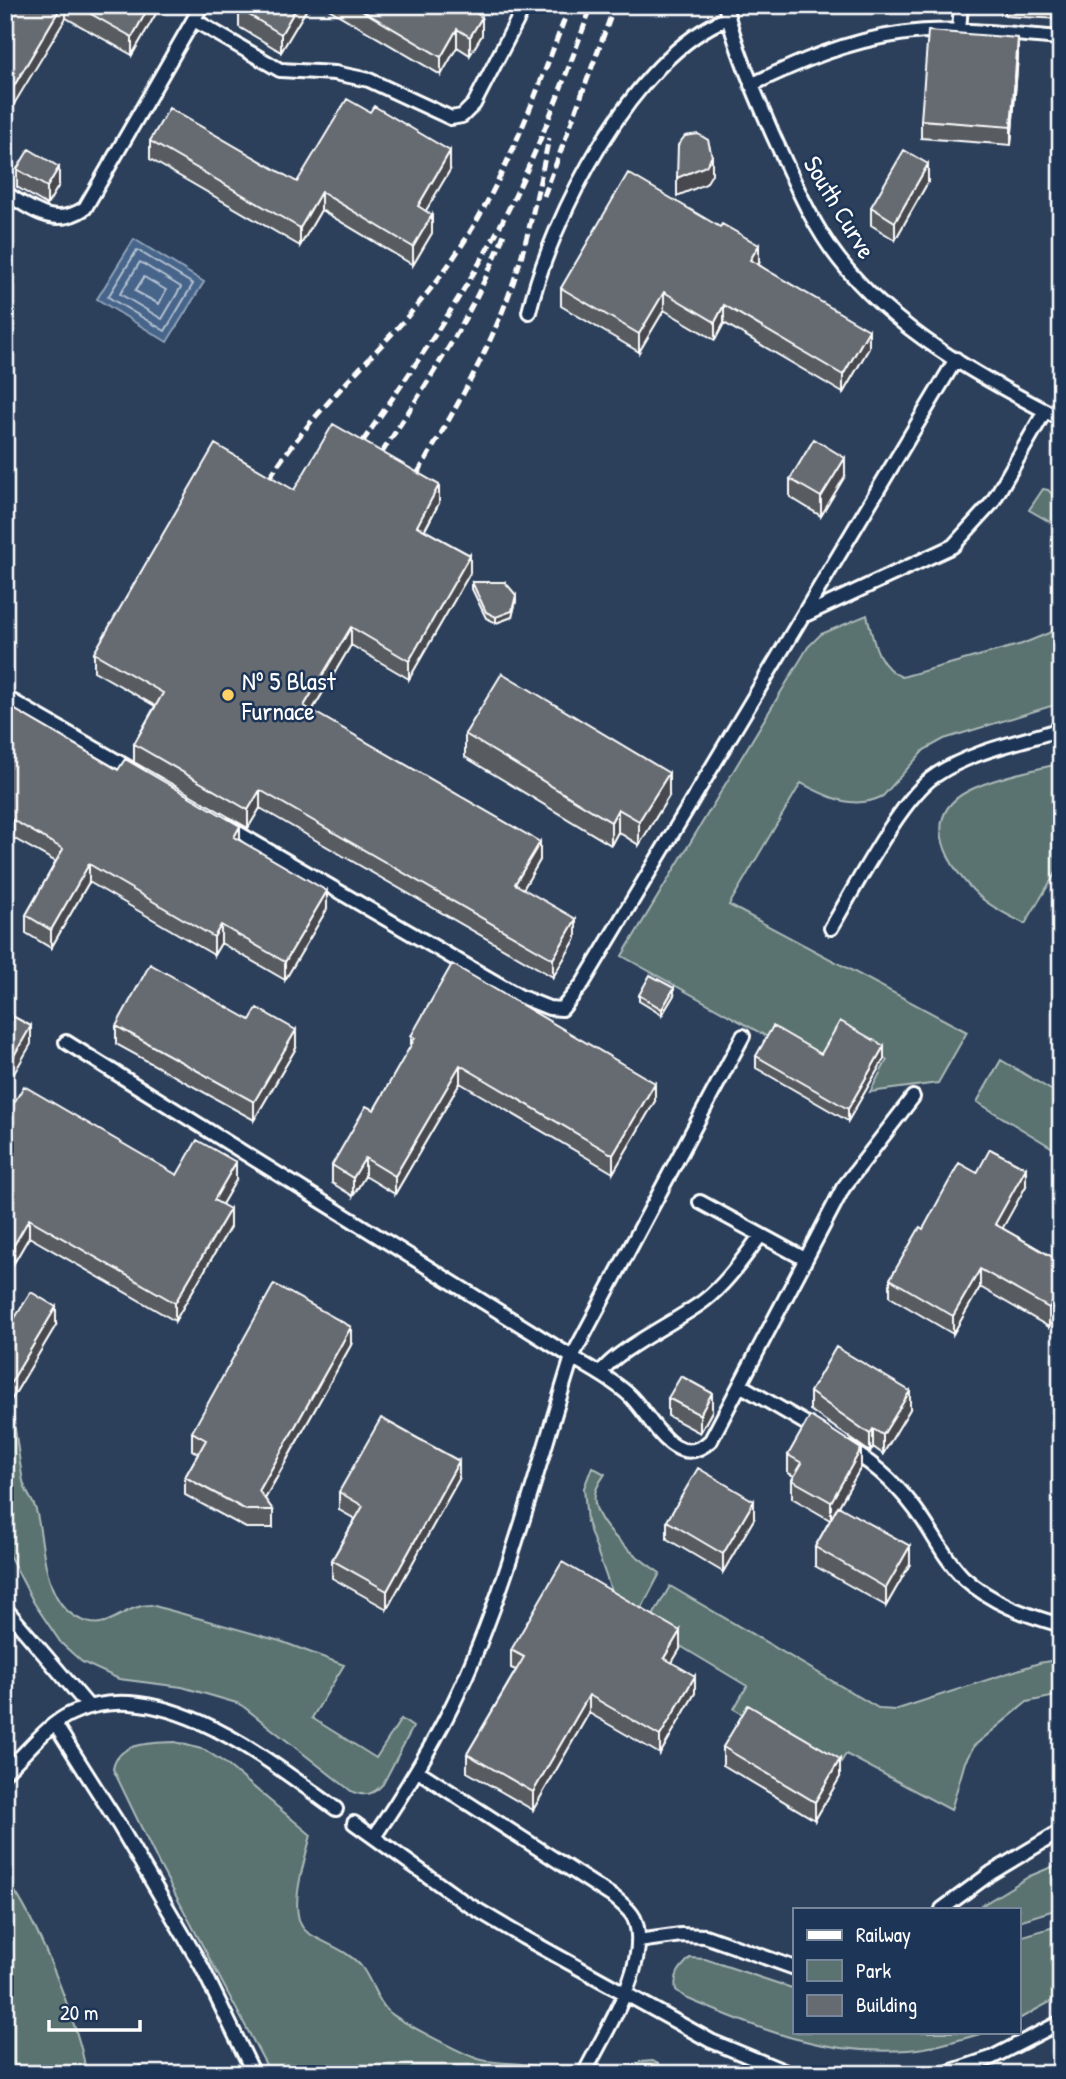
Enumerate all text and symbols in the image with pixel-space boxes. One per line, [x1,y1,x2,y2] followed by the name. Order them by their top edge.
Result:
[796,149,884,265] street label: South Curve
[241,663,337,728] place label: Nº 5 Blast Furnace
[220,687,236,703] marker: Nº 5 Blast Furnace
[793,1908,1020,2034] legend
[856,1920,911,1949] text: Railway
[856,1956,891,1985] text: Park
[49,1988,140,2032] scale bar
[856,1990,917,2019] text: Building
[60,1998,98,2027] text: 20 m

